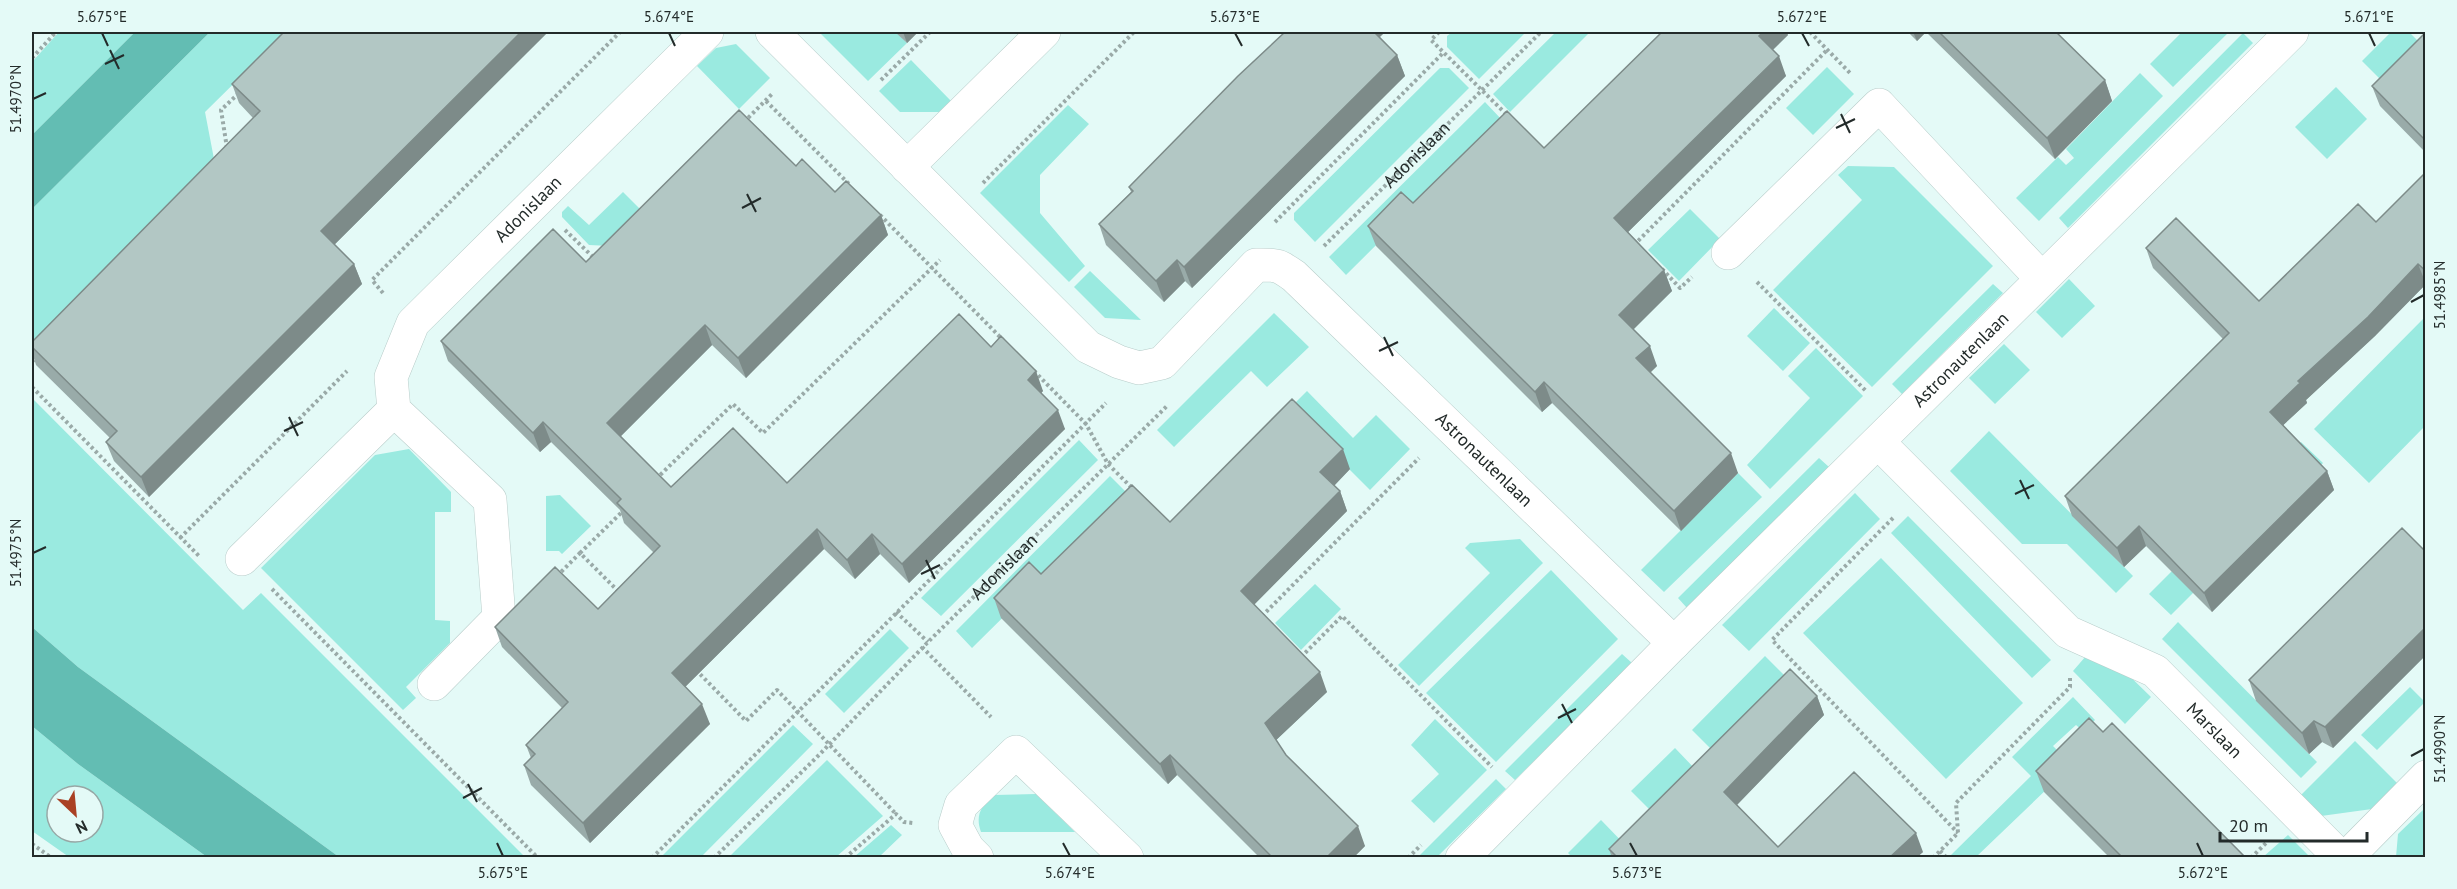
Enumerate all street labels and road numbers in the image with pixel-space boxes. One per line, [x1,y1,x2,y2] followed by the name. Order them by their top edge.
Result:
[1378,116,1455,192] street label: Adonislaan
[489,171,566,247] street label: Adonislaan
[1907,307,2013,412] street label: Astronautenlaan
[1431,407,1538,511] street label: Astronautenlaan
[965,528,1042,605] street label: Adonislaan
[2182,697,2247,763] street label: Marslaan

